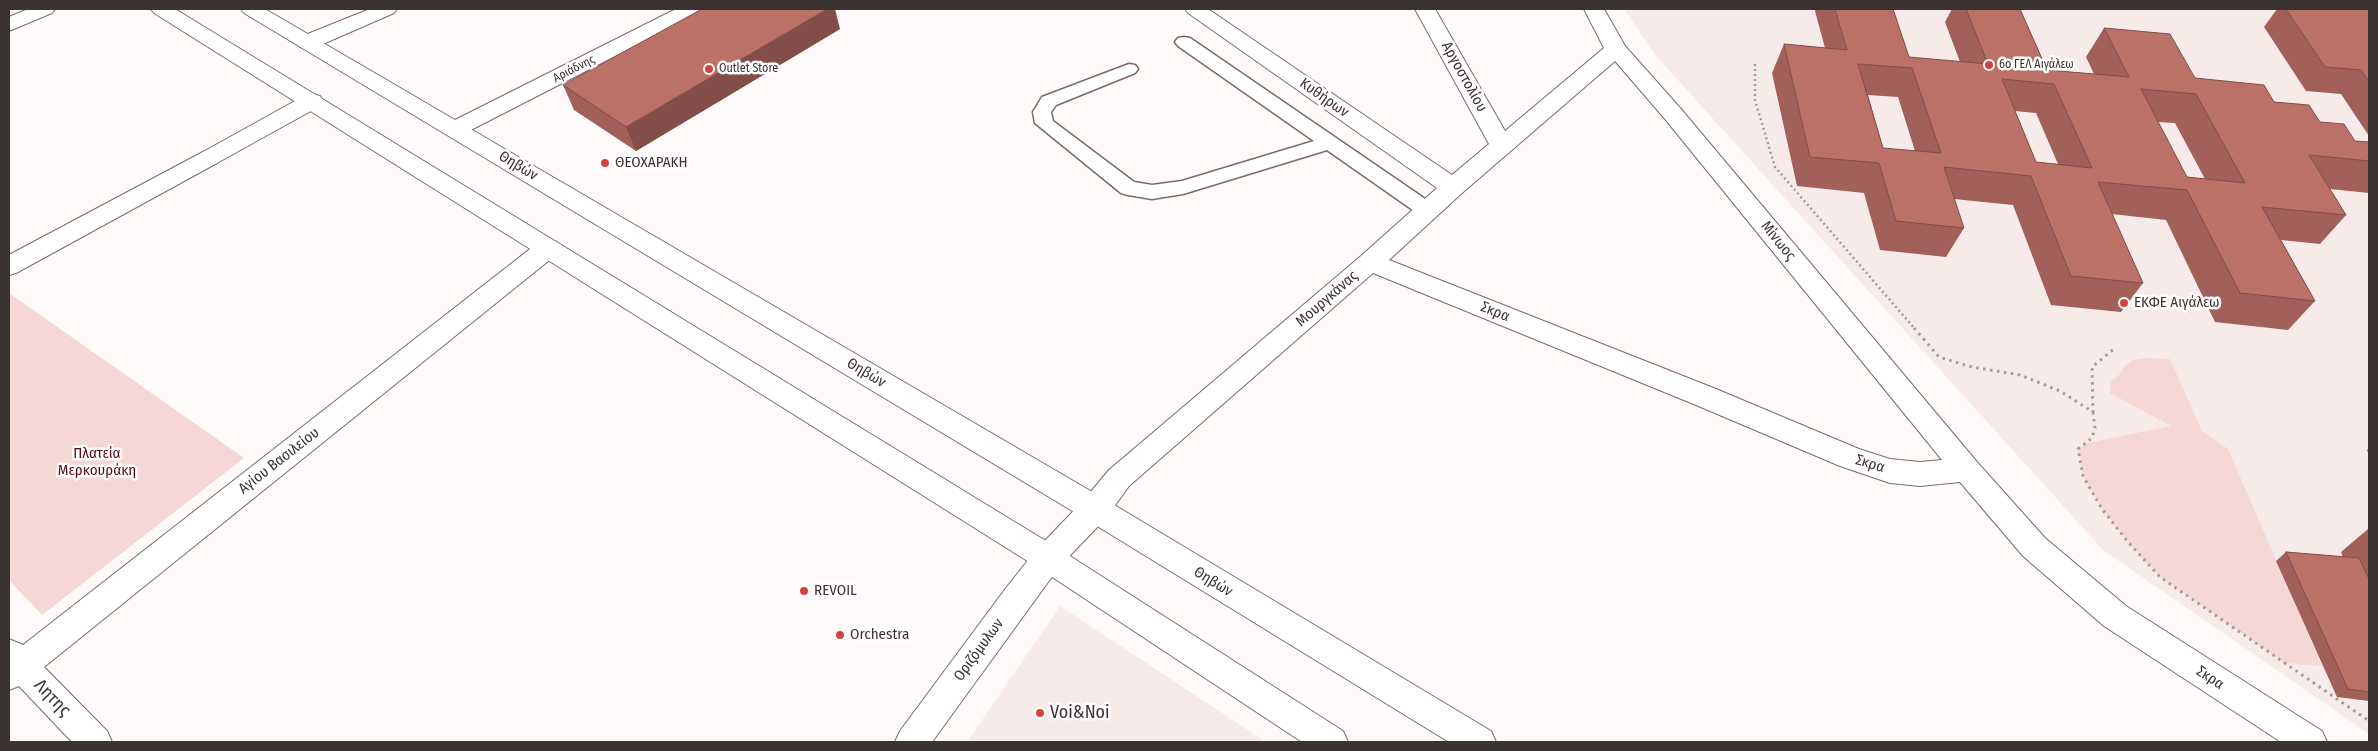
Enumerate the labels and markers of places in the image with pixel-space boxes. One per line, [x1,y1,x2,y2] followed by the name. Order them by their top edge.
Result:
[1999,58,2074,72] place label: 6ο ΓΕΛ Αιγάλεω
[1983,59,1995,71] marker: 6ο ΓΕΛ Αιγάλεω
[719,62,778,76] place label: Outlet Store
[703,63,715,75] marker: Outlet Store
[615,154,688,172] place label: ΘΕΟΧΑΡΑΚΗ
[599,157,611,169] marker: ΘΕΟΧΑΡΑΚΗ
[2134,294,2220,312] place label: ΕΚΦΕ Αιγάλεω
[2118,297,2130,309] marker: ΕΚΦΕ Αιγάλεω
[814,582,857,600] place label: REVOIL
[798,585,810,597] marker: REVOIL
[850,626,909,644] place label: Orchestra
[834,629,846,641] marker: Orchestra
[1050,702,1110,724] place label: Voi&Noi
[1034,707,1046,719] marker: Voi&Noi

